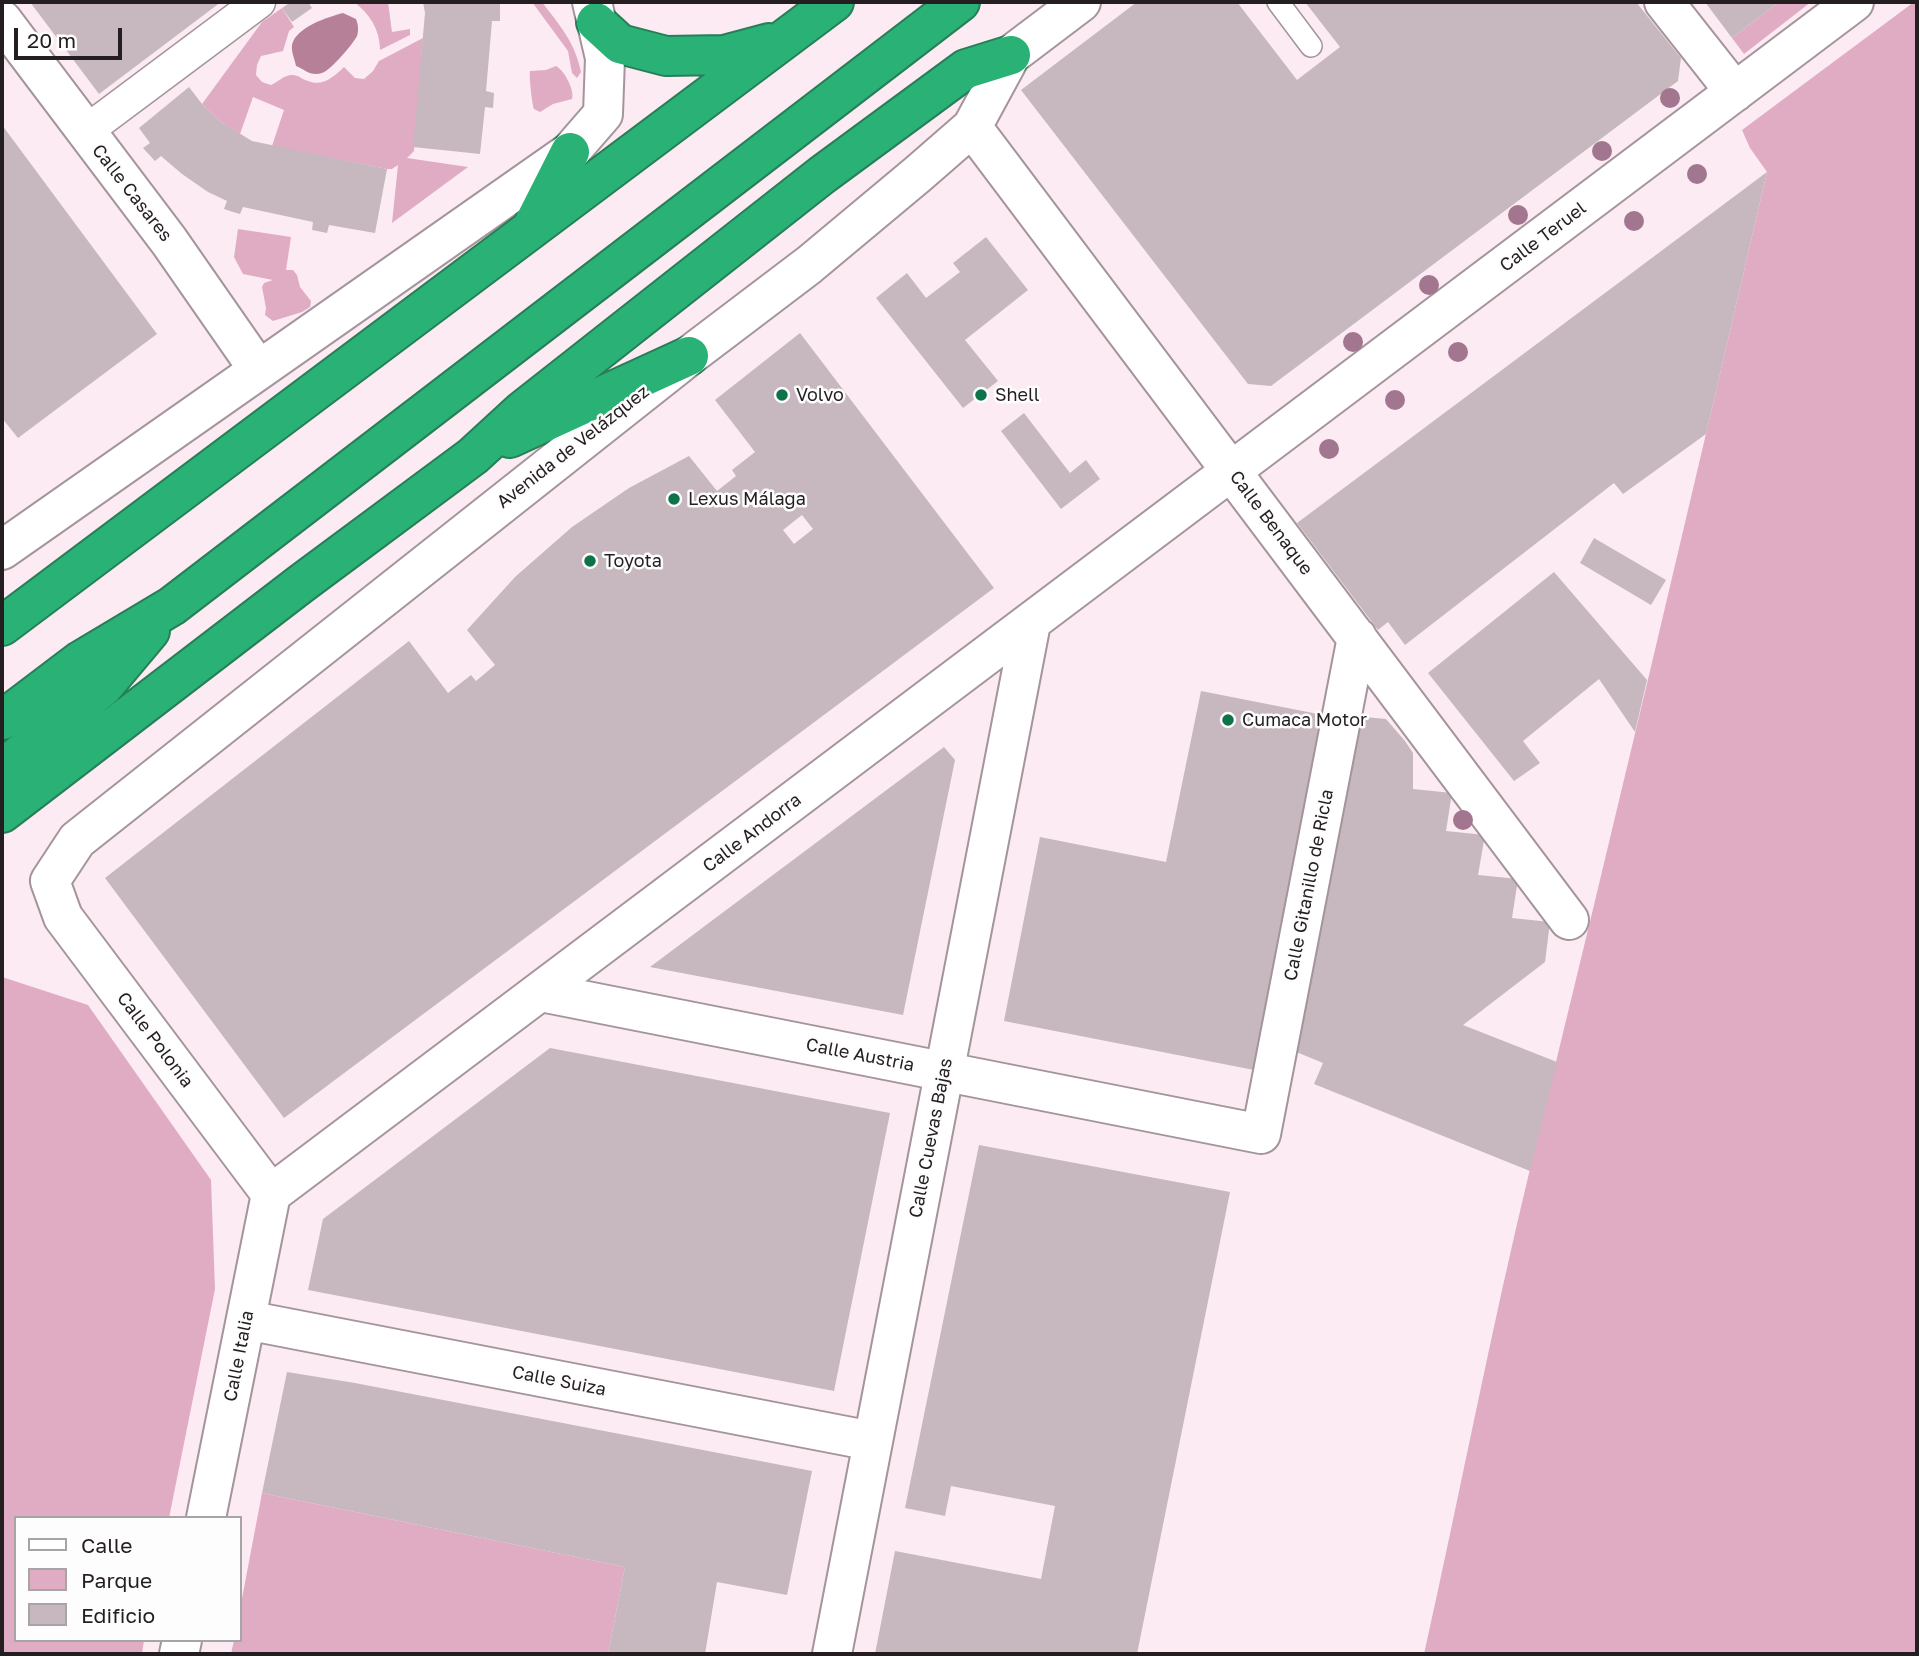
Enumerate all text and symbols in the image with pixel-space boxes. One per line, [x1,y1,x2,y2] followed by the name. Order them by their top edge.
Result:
[18,14,126,58] scale bar
[27,27,76,53] text: 20 m
[87,140,177,246] street label: Calle Casares
[1495,197,1591,277] street label: Calle Teruel
[493,381,653,513] street label: Avenida de Velázquez
[796,384,844,406] place label: Volvo
[995,384,1040,406] place label: Shell
[774,387,790,403] marker: Volvo
[973,387,989,403] marker: Shell
[1225,467,1317,579] street label: Calle Benaque
[688,488,806,510] place label: Lexus Málaga
[666,491,682,507] marker: Lexus Málaga
[604,550,662,572] place label: Toyota
[582,553,598,569] marker: Toyota
[1242,709,1367,731] place label: Cumaca Motor
[1220,712,1236,728] marker: Cumaca Motor
[1280,787,1338,983] street label: Calle Gitanillo de Ricla
[698,789,806,877] street label: Calle Andorra
[112,988,198,1092] street label: Calle Polonia
[804,1034,916,1076] street label: Calle Austria
[905,1056,957,1220] street label: Calle Cuevas Bajas
[220,1309,258,1403] street label: Calle Italia
[510,1361,608,1401] street label: Calle Suiza
[14,1516,242,1642] legend
[81,1532,133,1558] text: Calle
[81,1567,152,1593] text: Parque
[81,1602,155,1628] text: Edificio

